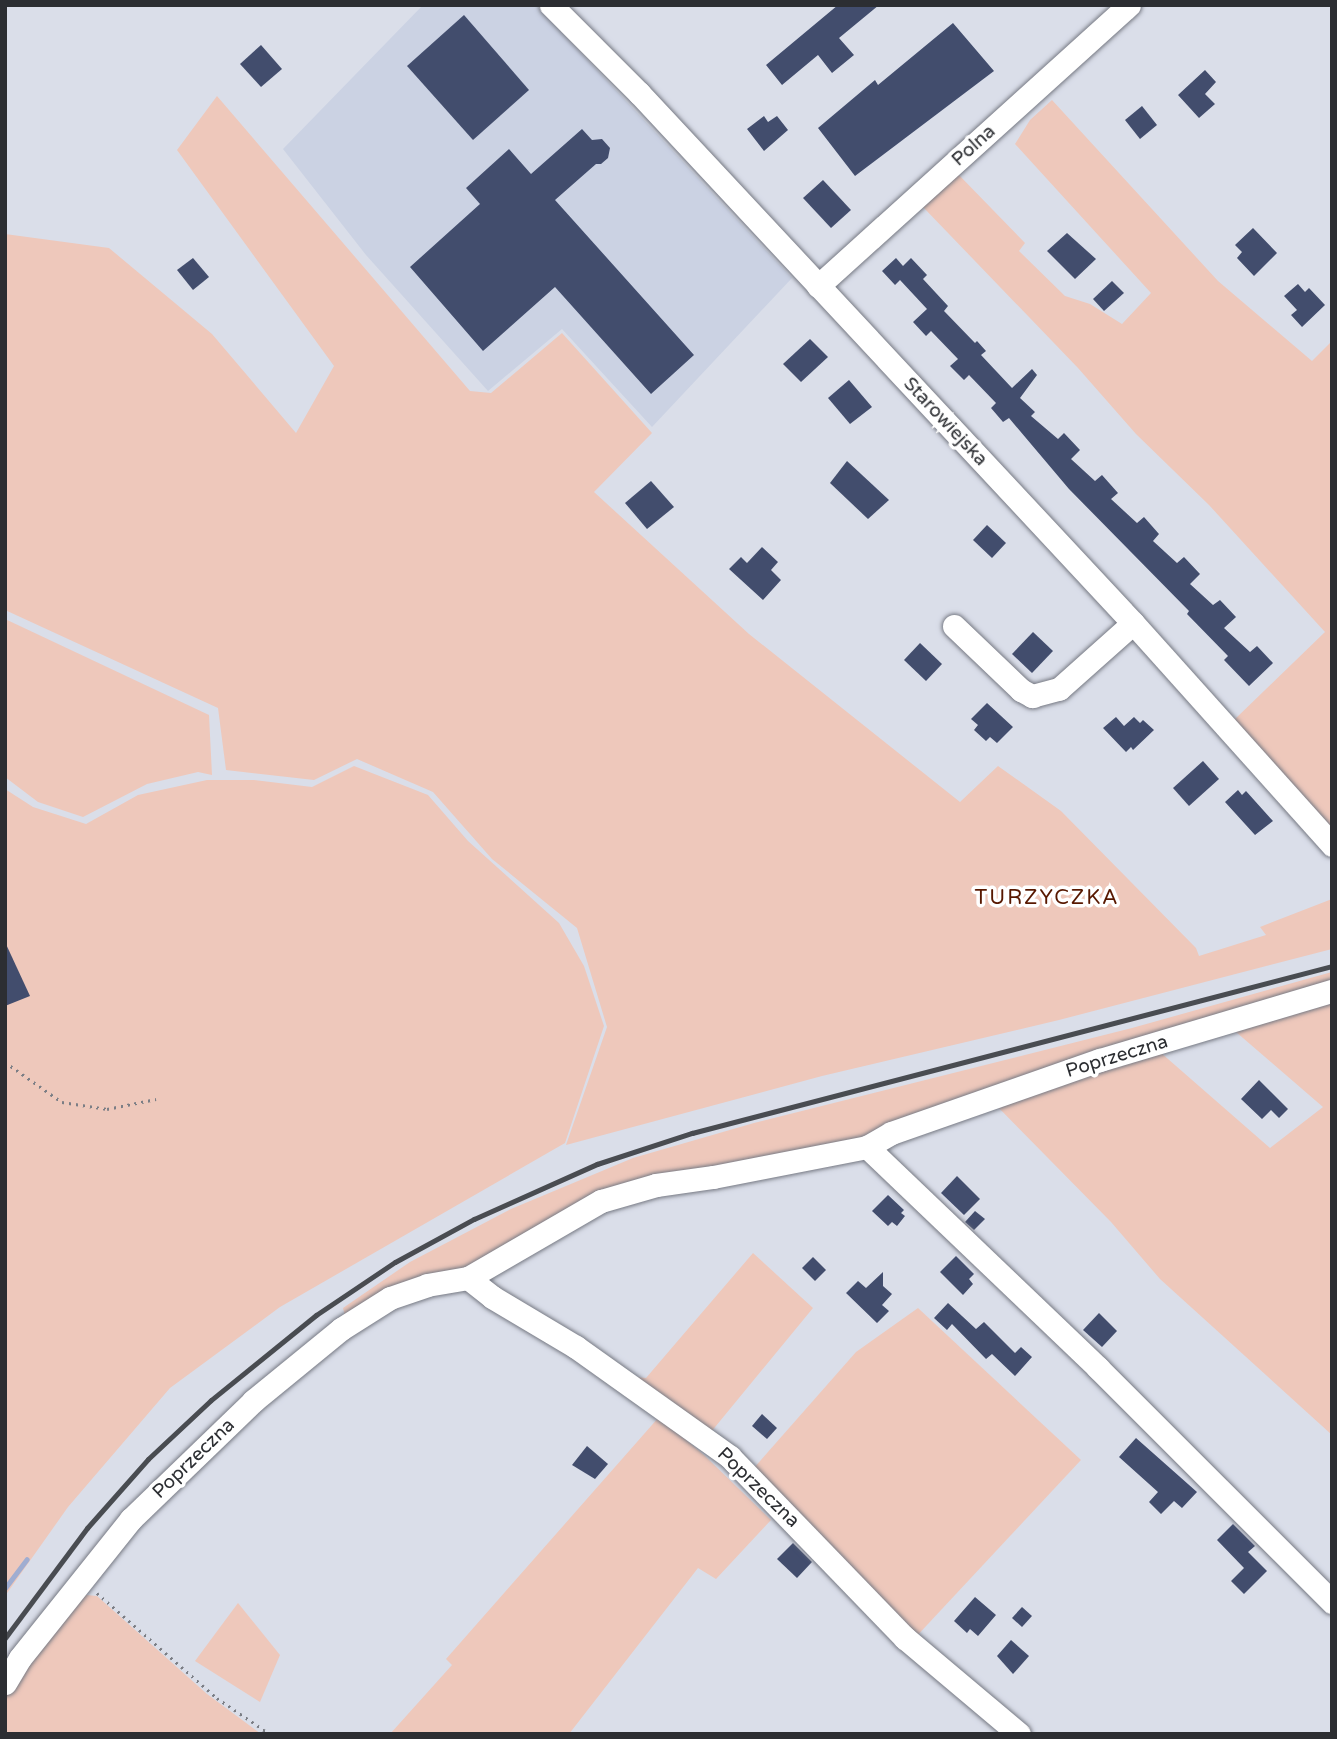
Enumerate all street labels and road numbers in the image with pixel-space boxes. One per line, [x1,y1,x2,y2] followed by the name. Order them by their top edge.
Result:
[947,120,1001,172] street label: Polna
[898,373,992,471] street label: Starowiejska
[1063,1031,1171,1083] street label: Poprzeczna
[148,1414,240,1504] street label: Poprzeczna
[712,1443,804,1533] street label: Poprzeczna

